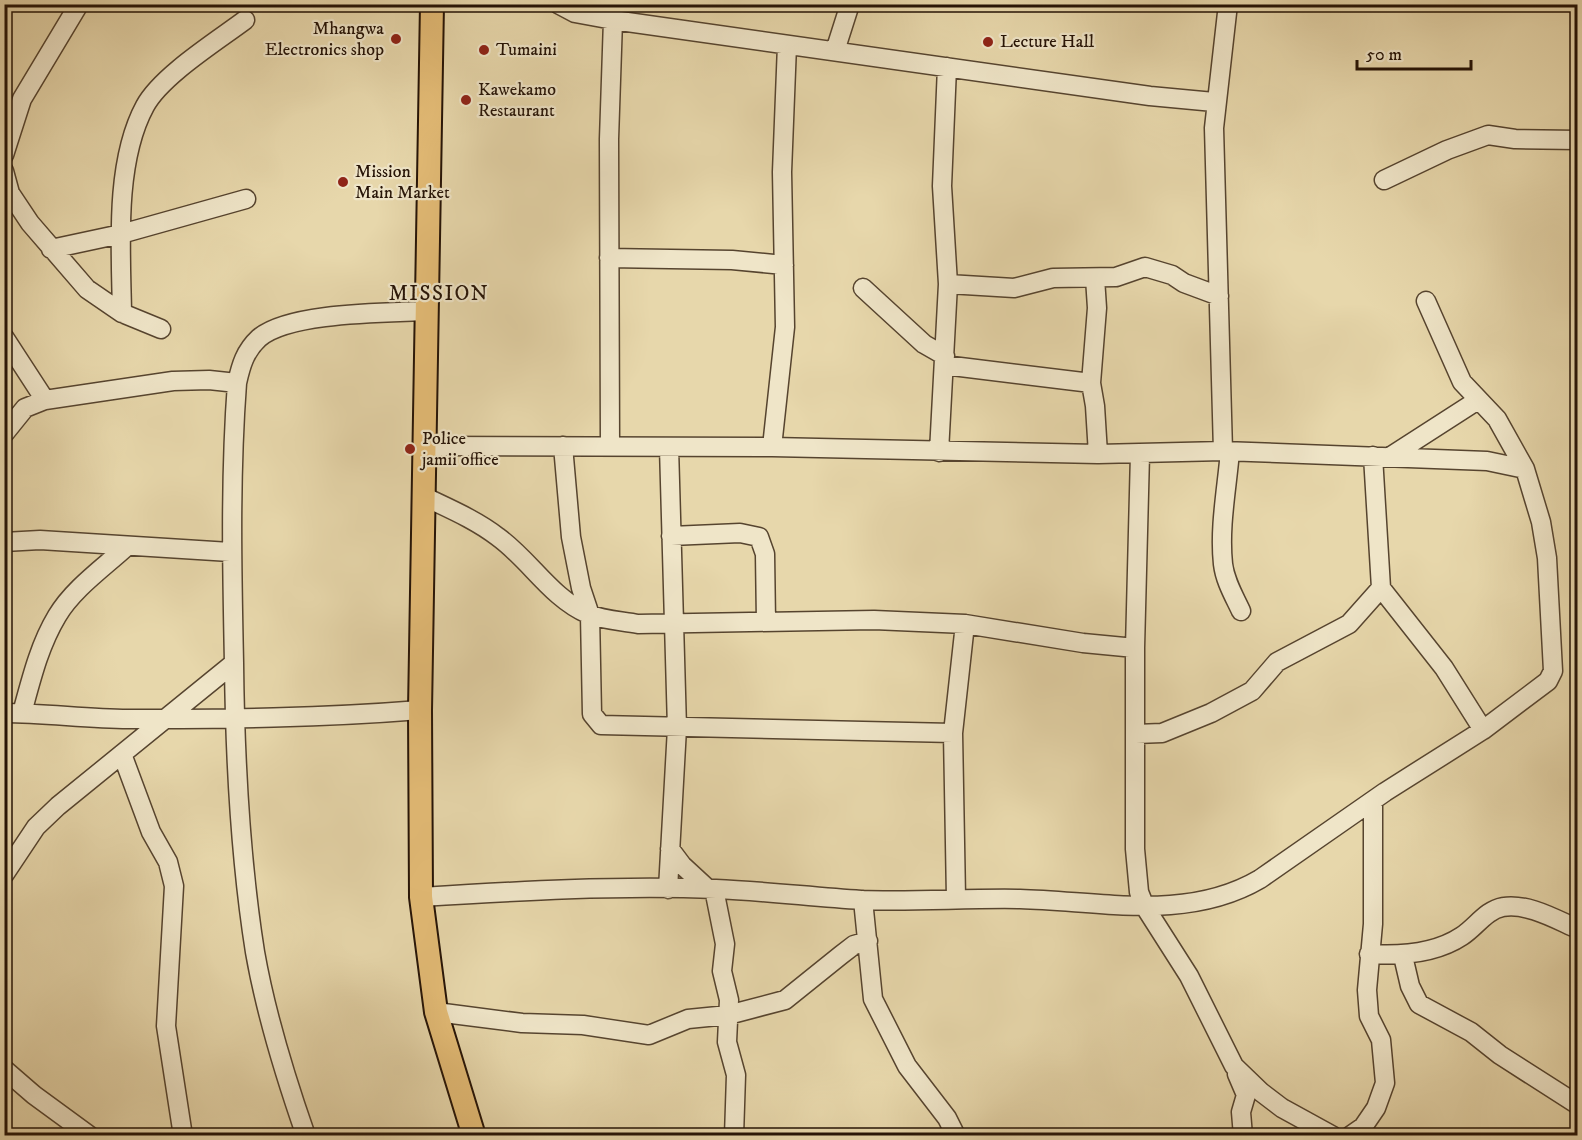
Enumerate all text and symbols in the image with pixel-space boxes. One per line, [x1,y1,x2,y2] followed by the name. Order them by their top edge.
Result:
[265,18,384,61] place label: Mhangwa Electronics shop
[1000,31,1095,53] place label: Lecture Hall
[389,32,403,46] marker: Mhangwa Electronics shop
[1357,33,1471,71] scale bar
[981,35,995,49] marker: Lecture Hall
[496,39,557,61] place label: Tumaini
[477,43,491,57] marker: Tumaini
[1366,44,1402,66] text: 50 m
[478,79,556,122] place label: Kawekamo Restaurant
[459,93,473,107] marker: Kawekamo Restaurant
[355,161,450,204] place label: Mission Main Market
[336,175,350,189] marker: Mission Main Market
[389,281,489,307] district label: MISSION
[419,428,499,471] place label: Police jamii office
[403,442,417,456] marker: Police jamii office

